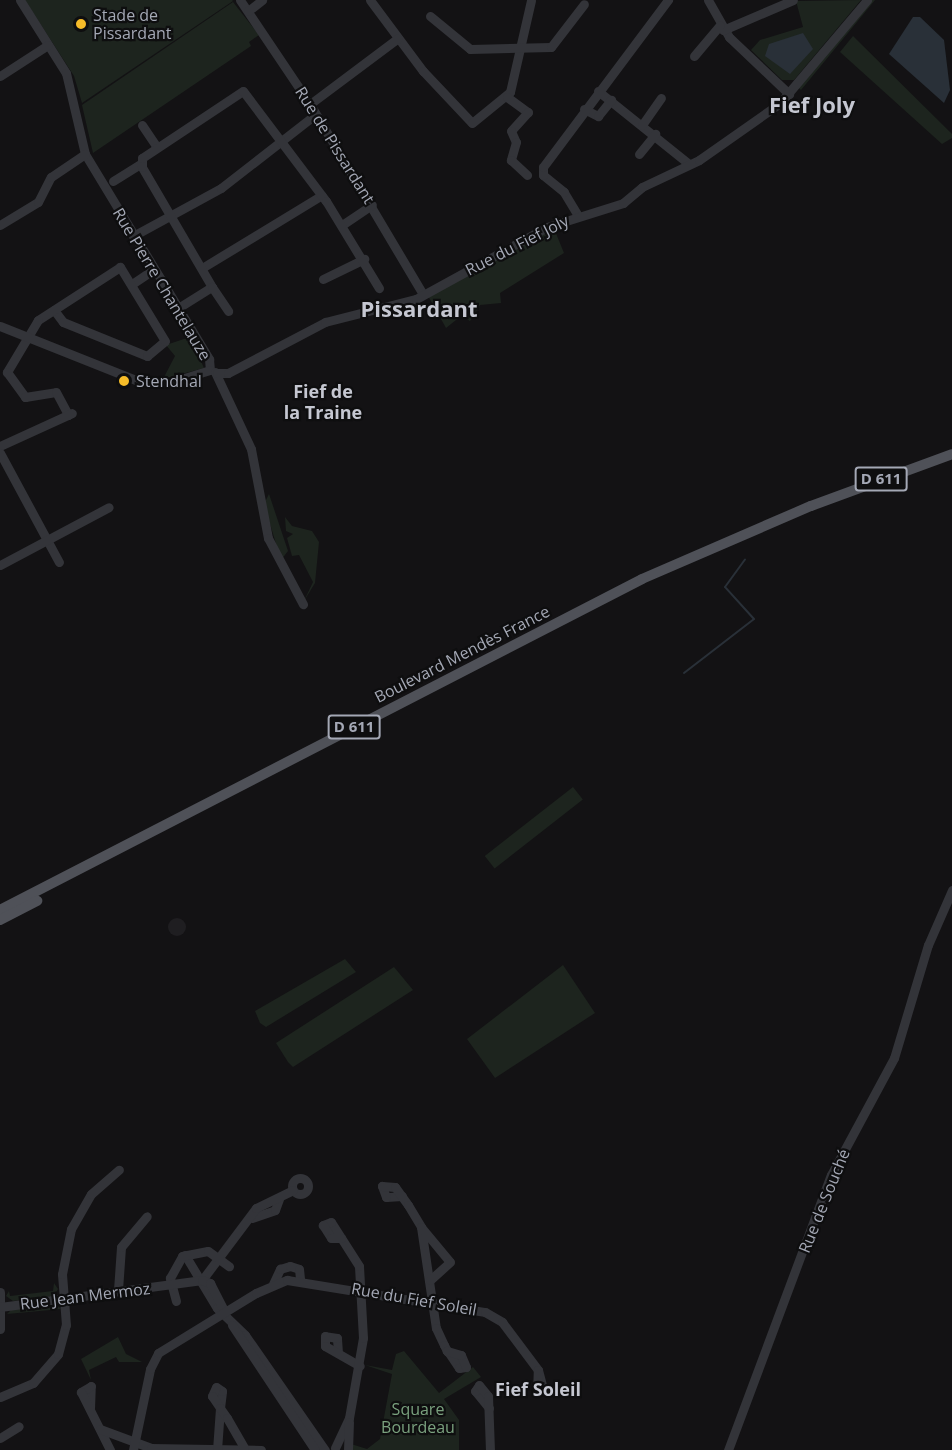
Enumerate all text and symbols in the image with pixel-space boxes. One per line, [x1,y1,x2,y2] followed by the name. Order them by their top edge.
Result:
[93,5,172,43] place label: Stade de Pissardant
[74,17,88,31] marker: Stade de Pissardant
[291,83,379,207] street label: Rue de Pissardant
[769,92,855,118] district label: Fief Joly
[109,204,215,364] street label: Rue Pierre Chantelauze
[462,211,572,279] street label: Rue du Fief Joly
[361,296,477,322] district label: Pissardant
[136,371,202,391] place label: Stendhal
[117,374,131,388] marker: Stendhal
[284,381,362,424] district label: Fief de la Traine
[854,467,908,491] road number: D 611
[371,601,553,707] street label: Boulevard Mendès France
[327,715,381,739] road number: D 611
[794,1146,854,1256] street label: Rue de Souché
[19,1279,151,1313] street label: Rue Jean Mermoz
[350,1279,478,1319] street label: Rue du Fief Soleil
[495,1378,581,1400] district label: Fief Soleil
[381,1399,455,1437] park label: Square Bourdeau

